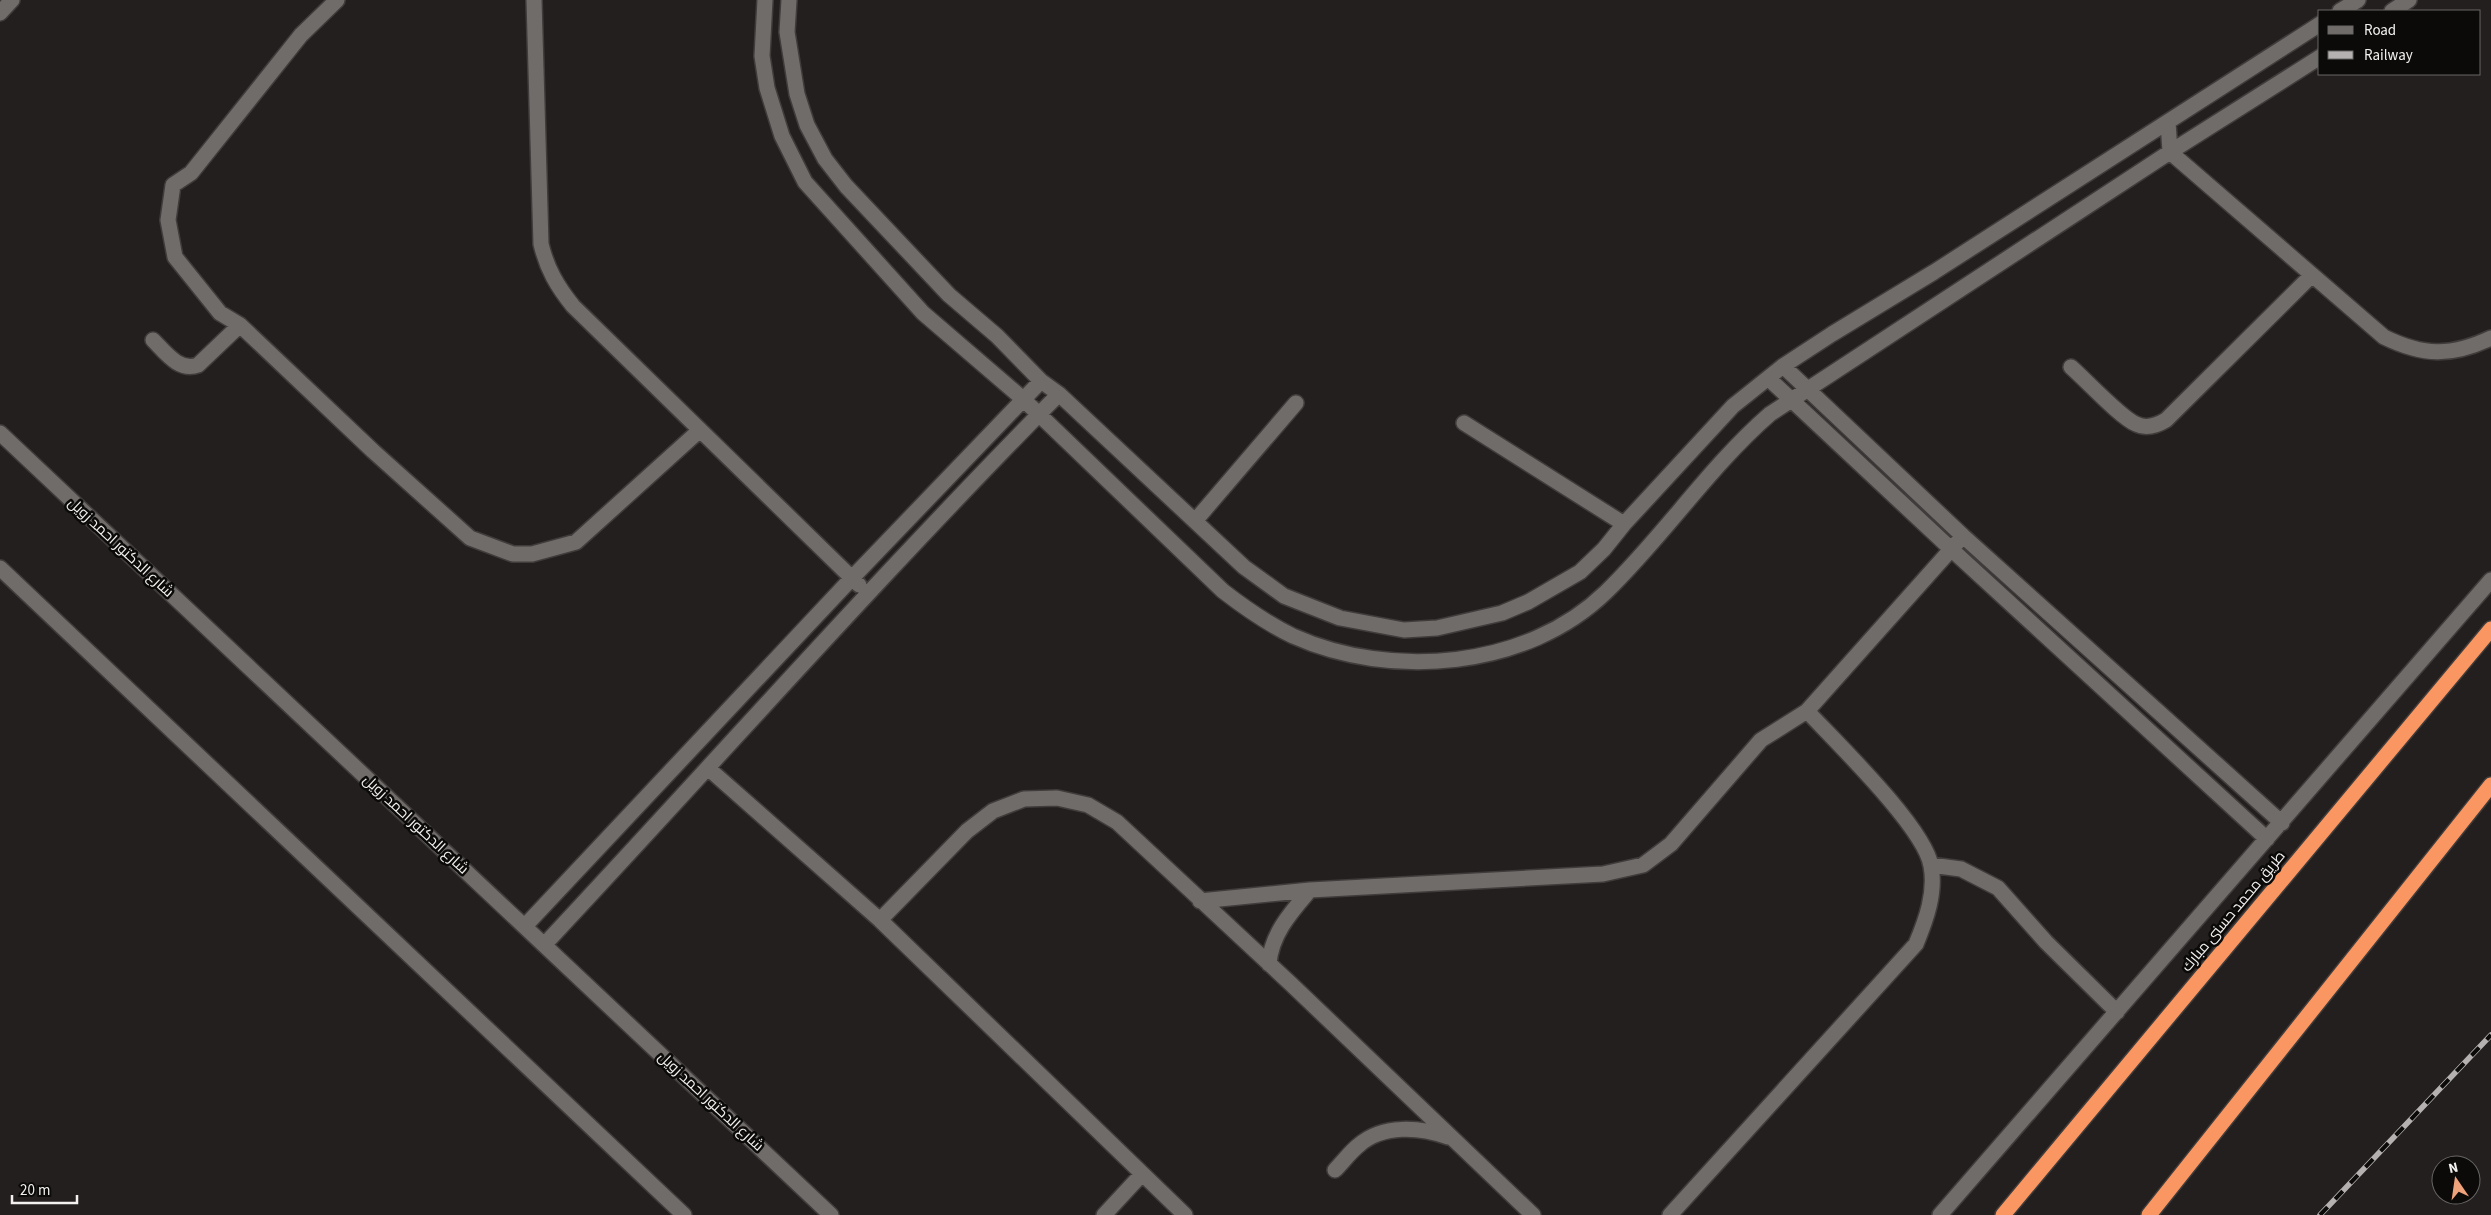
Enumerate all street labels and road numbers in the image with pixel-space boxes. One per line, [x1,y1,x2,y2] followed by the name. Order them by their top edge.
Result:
[63,493,178,602] street label: شارع الدكتور احمد زويل
[358,770,473,879] street label: شارع الدكتور احمد زويل
[2176,846,2290,976] street label: طريق محمد حسنى مبارك
[653,1047,768,1156] street label: شارع الدكتور احمد زويل

